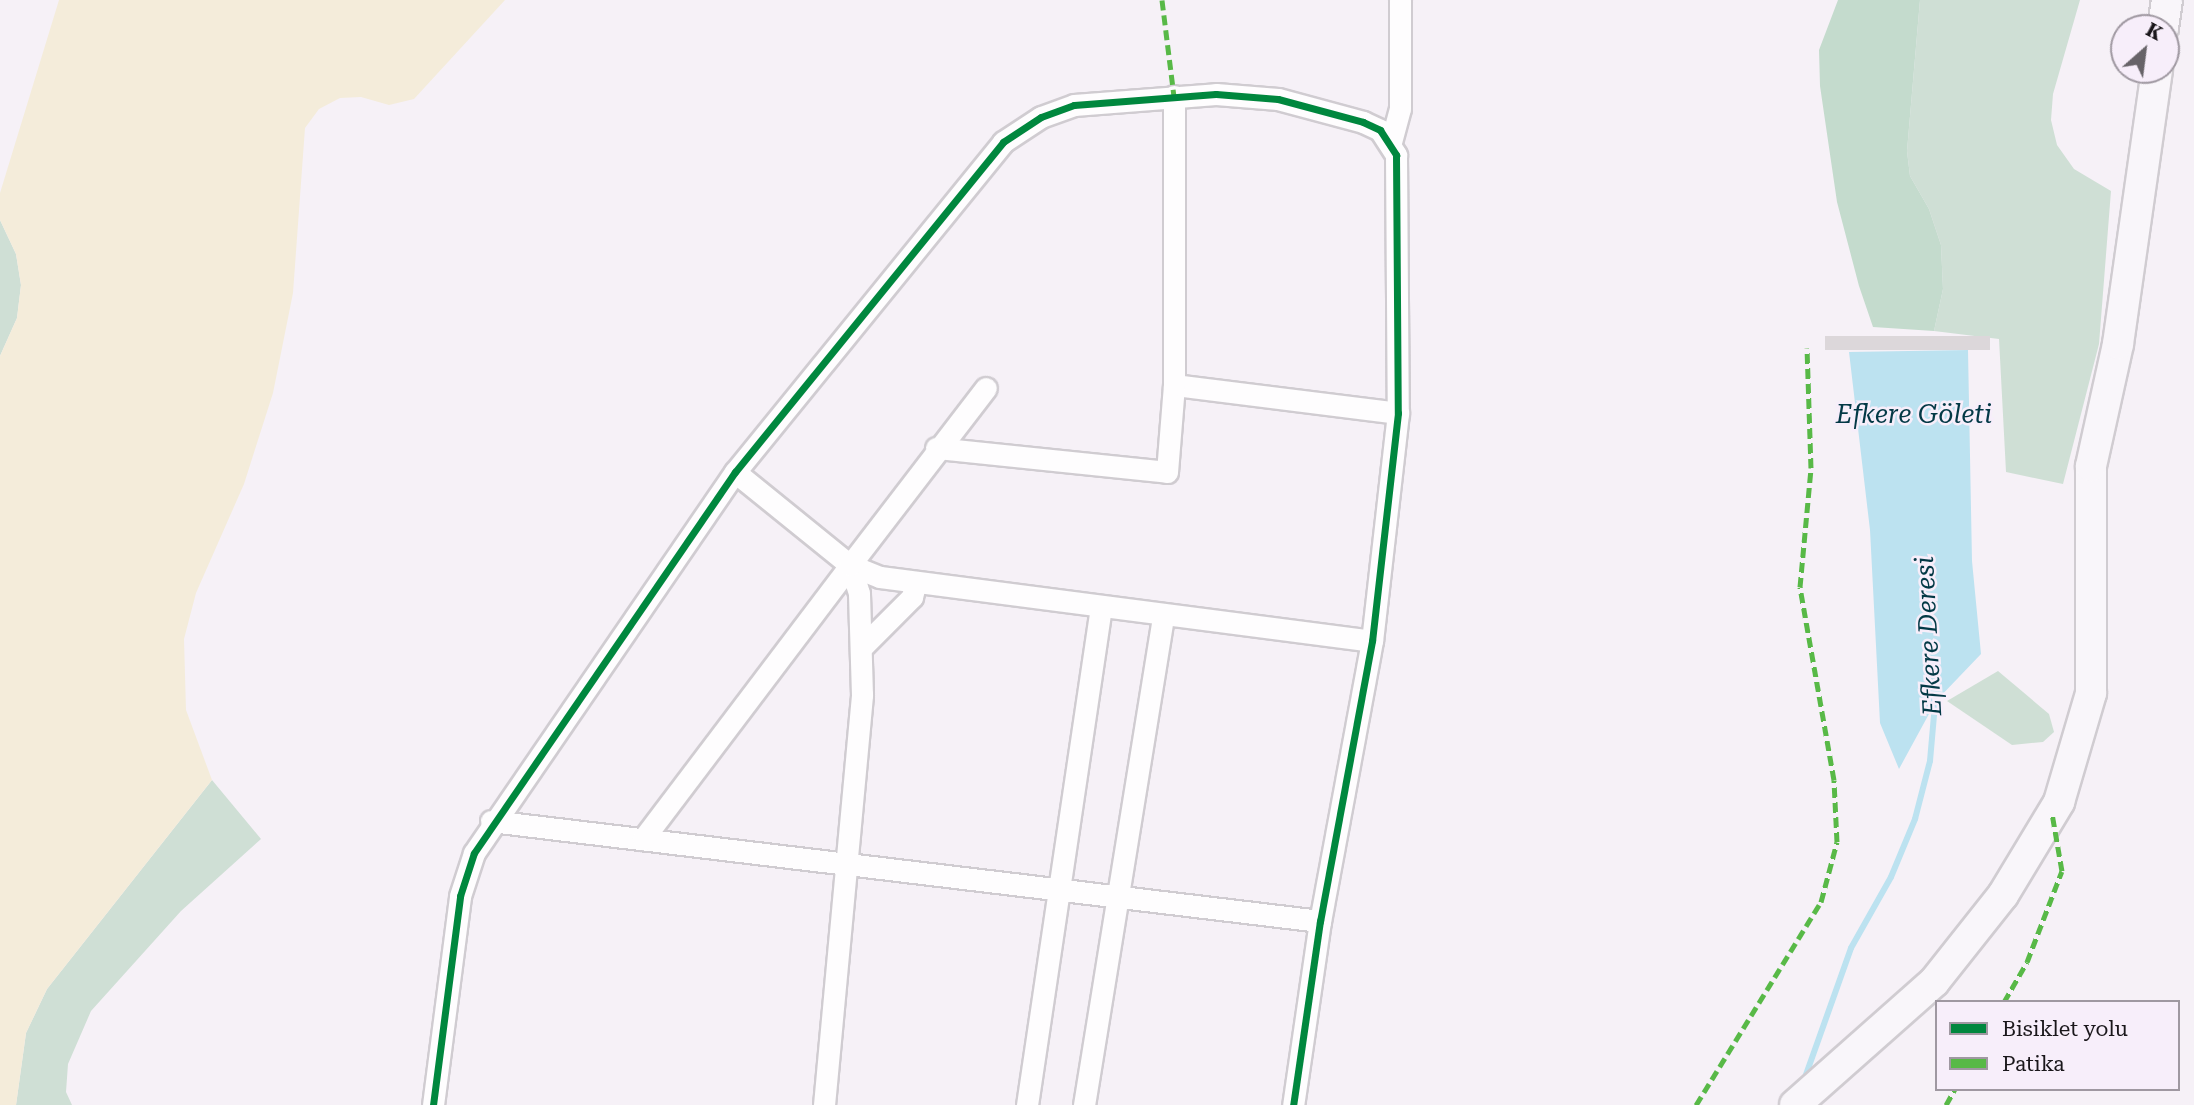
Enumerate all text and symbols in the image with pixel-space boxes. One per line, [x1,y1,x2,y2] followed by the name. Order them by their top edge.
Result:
[2110,14,2180,84] north arrow
[2142,18,2166,45] text: K
[1836,399,1992,431] water label: Efkere Göleti
[1909,556,1949,716] water label: Efkere Deresi
[1935,1000,2180,1091] legend
[2002,1017,2128,1041] text: Bisiklet yolu
[2002,1052,2065,1076] text: Patika

